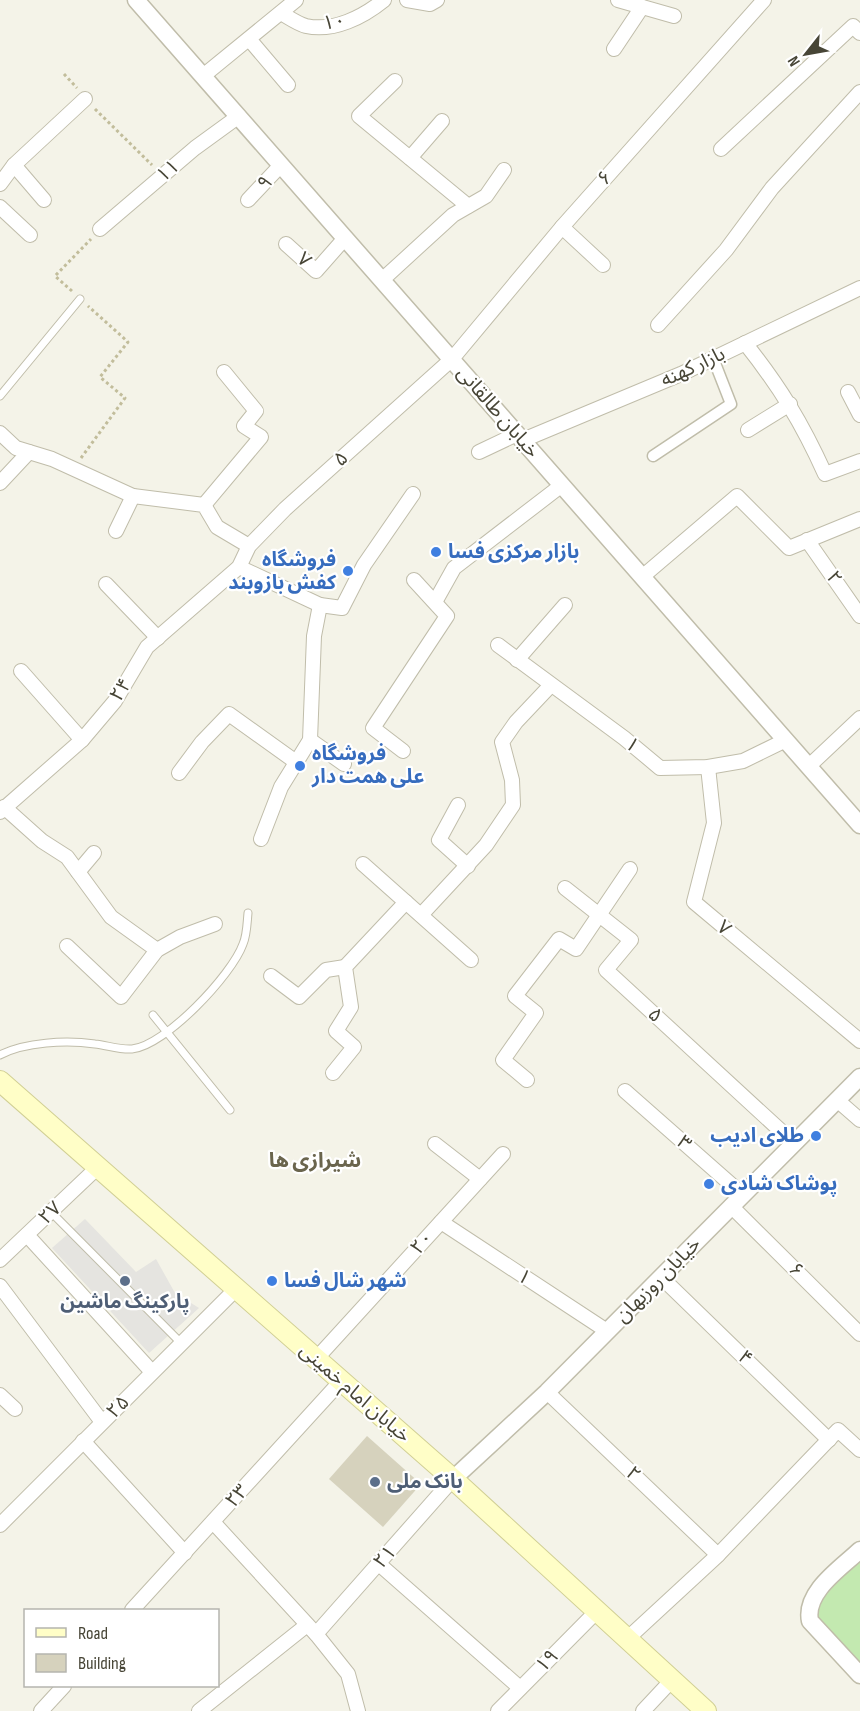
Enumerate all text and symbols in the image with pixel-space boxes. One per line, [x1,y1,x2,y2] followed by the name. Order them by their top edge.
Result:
[321,8,347,36] street label: ۱۰
[776,24,836,84] north arrow
[784,52,805,70] text: N
[152,154,184,188] street label: ۱۱
[592,166,618,190] street label: ۶
[252,171,278,195] street label: ۹
[292,247,317,273] street label: ۷
[657,342,729,392] street label: بازار کهنه
[452,361,544,463] street label: خیابان طالقانی
[329,446,353,472] street label: ۵
[448,540,579,564] place label: بازار مرکزی فسا
[429,545,443,559] marker: بازار مرکزی فسا
[228,548,337,595] place label: فروشگاه کفش بازوبند
[341,564,355,578] marker: فروشگاه کفش بازوبند
[821,566,847,590] street label: ۲
[105,674,137,706] street label: ۲۴
[620,732,644,758] street label: ۱
[311,742,424,789] place label: فروشگاه علی همت دار
[293,759,307,773] marker: فروشگاه علی همت دار
[712,915,737,941] street label: ۷
[643,1002,667,1028] street label: ۵
[710,1124,804,1148] place label: طلای ادیب
[809,1129,823,1143] marker: طلای ادیب
[672,1130,696,1156] street label: ۳
[269,1148,361,1173] district label: شیرازی ها
[721,1172,837,1197] place label: پوشاک شادی
[702,1177,716,1191] marker: پوشاک شادی
[33,1196,67,1230] street label: ۲۷
[405,1226,439,1260] street label: ۲۰
[610,1232,706,1328] street label: خیابان روزبهان
[783,1257,809,1283] street label: ۶
[513,1264,535,1290] street label: ۱
[284,1269,407,1293] place label: شهر شال فسا
[118,1274,132,1288] marker: پارکینگ ماشین
[265,1274,279,1288] marker: شهر شال فسا
[60,1290,190,1315] place label: پارکینگ ماشین
[293,1338,416,1449] street label: خیابان امام خمینی
[733,1345,757,1371] street label: ۴
[101,1390,135,1424] street label: ۲۵
[621,1461,645,1487] street label: ۲
[387,1470,463,1494] place label: بانک ملی
[368,1475,382,1489] marker: بانک ملی
[220,1479,254,1513] street label: ۲۳
[368,1540,402,1574] street label: ۲۱
[24,1609,219,1687] legend
[78,1623,108,1644] text: Road
[530,1644,564,1678] street label: ۱۹
[78,1653,126,1674] text: Building

